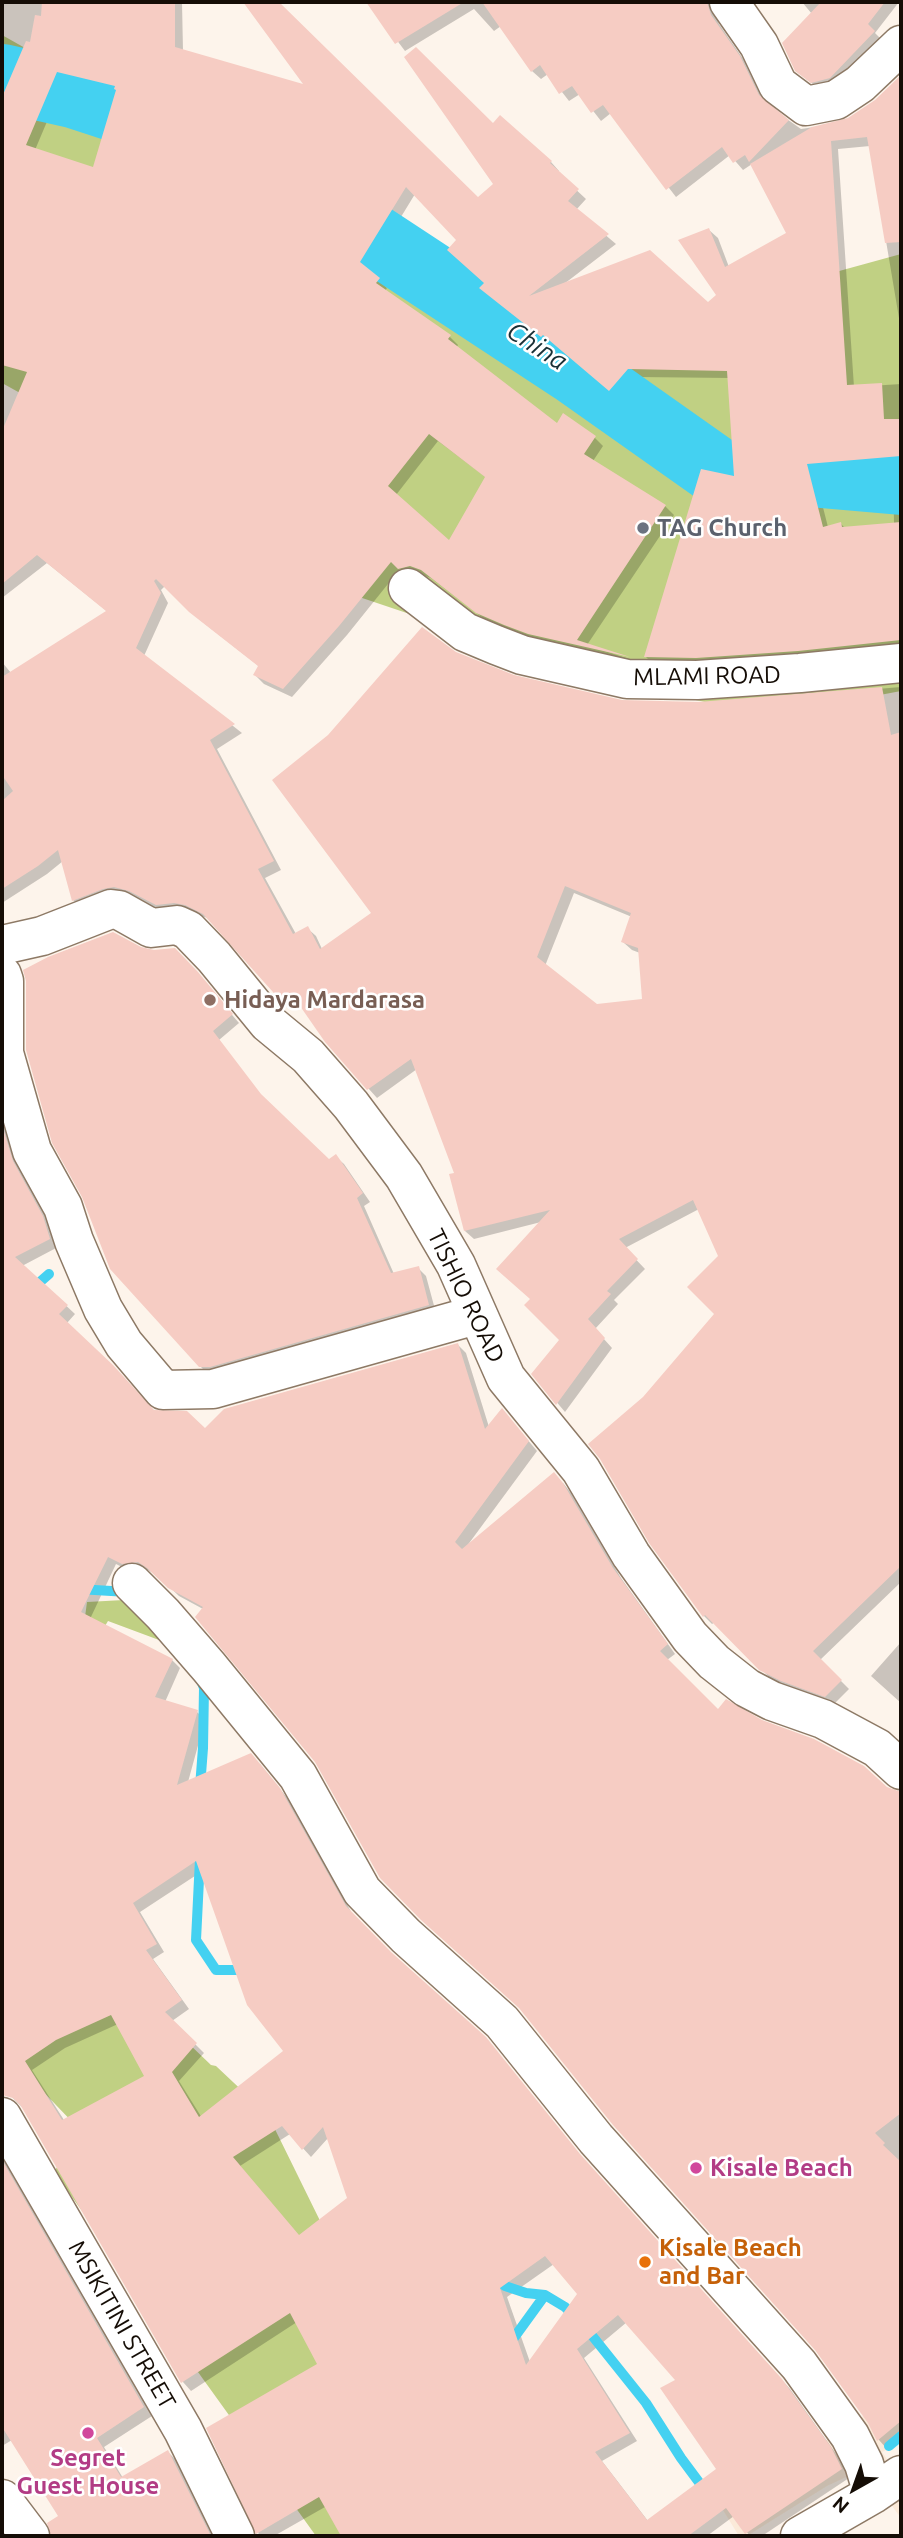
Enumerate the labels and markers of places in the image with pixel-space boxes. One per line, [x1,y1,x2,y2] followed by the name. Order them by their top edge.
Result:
[657,514,787,542] place label: TAG Church
[635,520,651,536] marker: TAG Church
[224,986,425,1014] place label: Hidaya Mardarasa
[202,992,218,1008] marker: Hidaya Mardarasa
[710,2154,853,2182] place label: Kisale Beach
[688,2160,704,2176] marker: Kisale Beach
[659,2234,802,2290] place label: Kisale Beach and Bar
[637,2254,653,2270] marker: Kisale Beach and Bar
[80,2425,96,2441] marker: Segret Guest House
[17,2444,159,2500] place label: Segret Guest House

